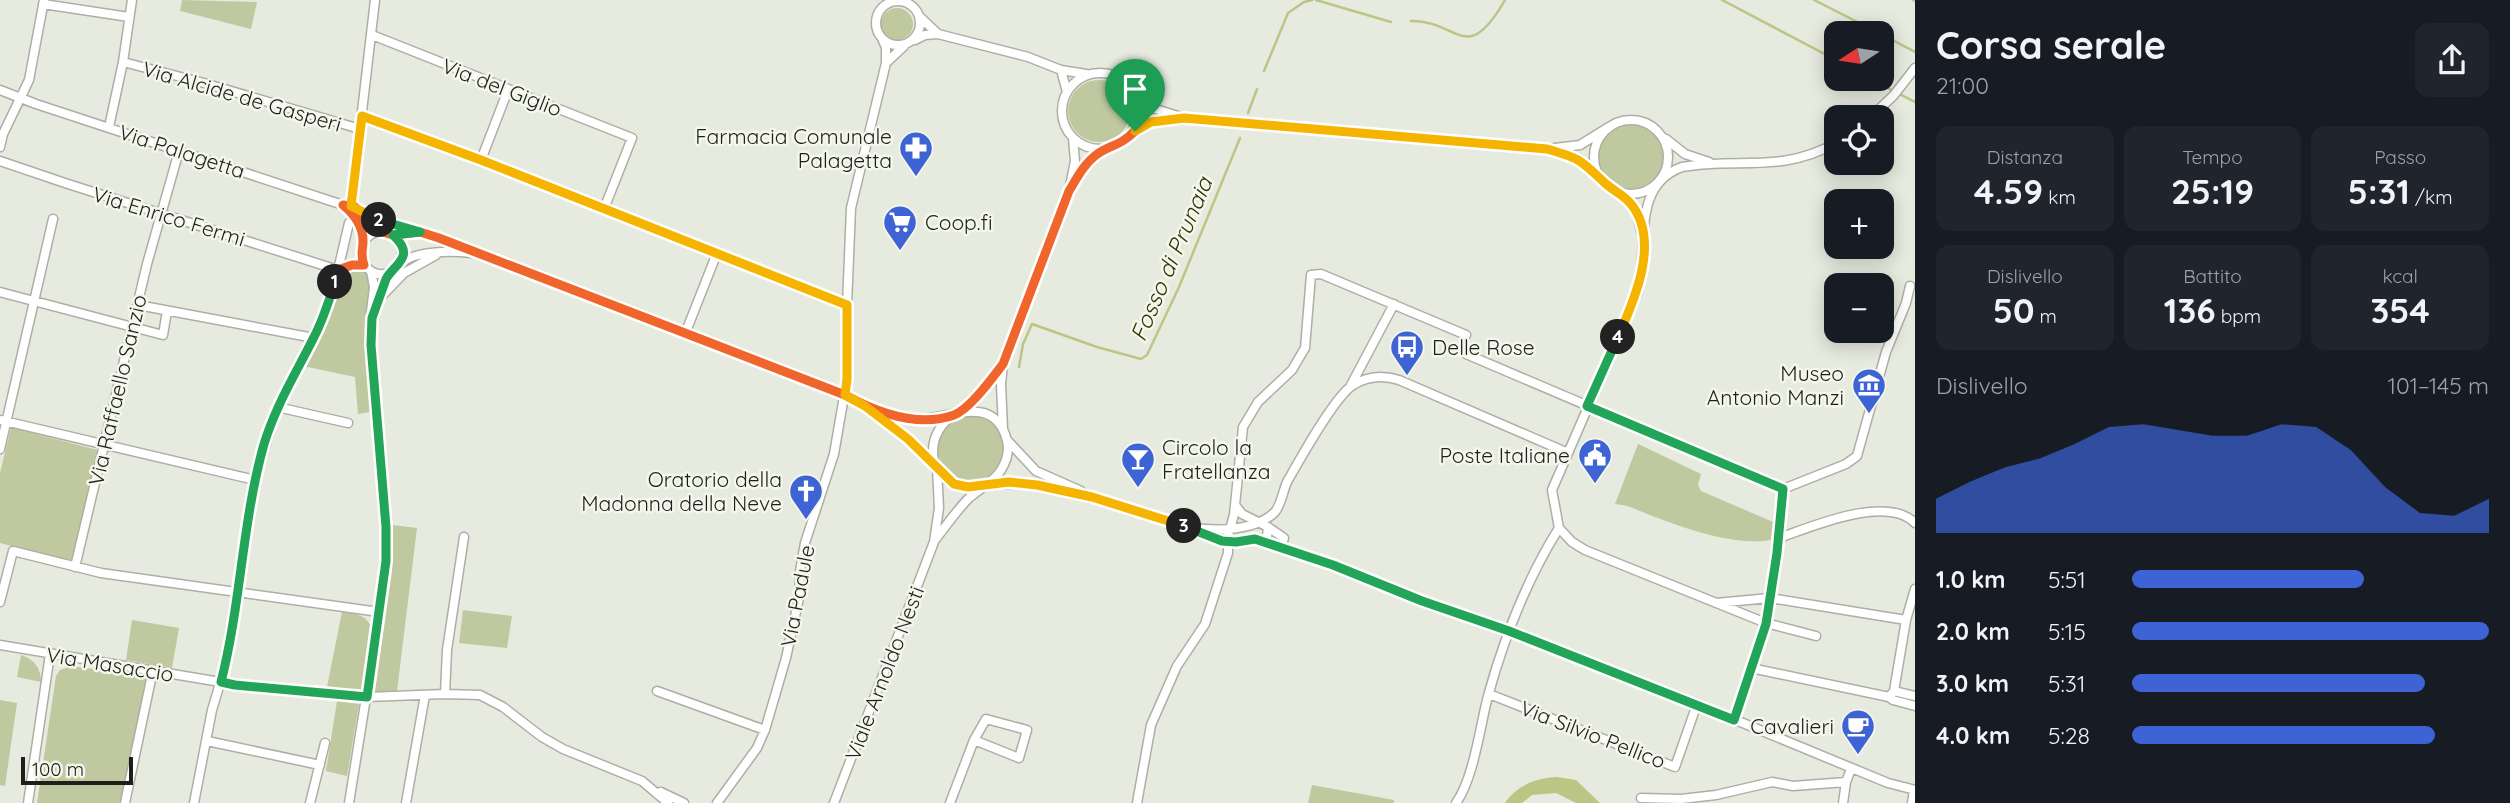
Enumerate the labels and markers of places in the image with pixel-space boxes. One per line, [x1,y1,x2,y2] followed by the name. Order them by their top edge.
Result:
[1105,59,1165,131] pin
[695,123,892,173] place label: Farmacia Comunale Palagetta
[897,129,935,178] pharmacy icon: Farmacia Comunale Palagetta
[362,202,396,238] pin: 2
[881,203,919,252] supermarket icon: Coop.fi
[925,209,993,235] place label: Coop.fi
[318,264,352,300] pin: 1
[1600,320,1636,354] pin: 4
[1388,328,1426,377] bus stop icon: Delle Rose
[1432,334,1535,360] place label: Delle Rose
[1707,360,1844,410] place label: Museo Antonio Manzi
[1850,366,1888,415] museum icon: Museo Antonio Manzi
[1162,434,1270,484] place label: Circolo la Fratellanza
[1576,436,1614,485] public building icon: Poste Italiane
[1119,440,1157,489] bar icon: Circolo la Fratellanza
[1439,442,1570,468] place label: Poste Italiane
[581,466,782,516] place label: Oratorio della Madonna della Neve
[787,472,825,521] church icon: Oratorio della Madonna della Neve
[1166,508,1202,544] pin: 3
[1839,707,1877,756] cafe icon: Cavalieri
[1750,713,1834,739] place label: Cavalieri

